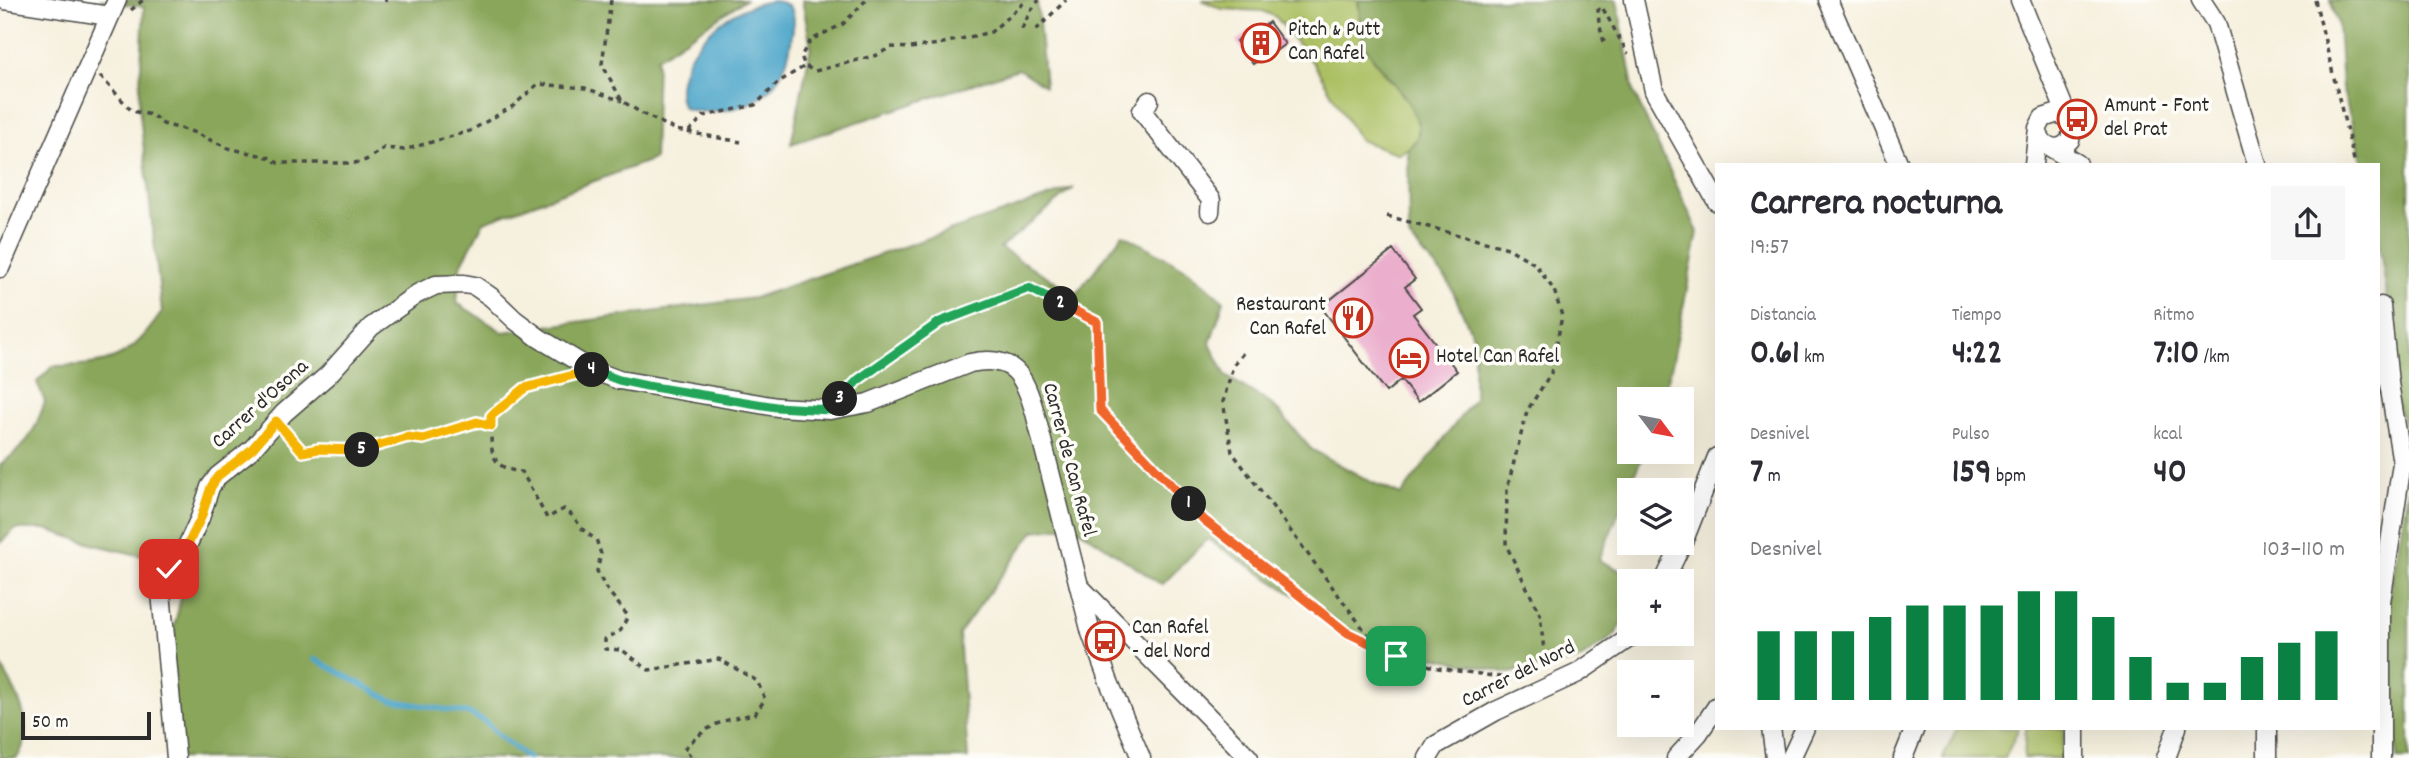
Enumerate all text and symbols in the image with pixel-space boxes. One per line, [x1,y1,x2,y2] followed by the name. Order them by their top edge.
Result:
[1288,16,1380,70] place label: Pitch & Putt Can Rafel
[1240,22,1282,64] building icon: Pitch & Putt Can Rafel
[2104,92,2210,146] place label: Amunt - Font del Prat
[2056,98,2098,140] bus stop icon: Amunt - Font del Prat
[1750,178,2002,233] text: Carrera nocturna
[2271,186,2345,260] button: share
[1750,232,1789,265] text: 19:57
[1044,286,1078,322] pin: 2
[1056,290,1065,317] text: 2
[1236,291,1326,345] place label: Restaurant Can Rafel
[1332,297,1374,339] restaurant icon: Restaurant Can Rafel
[1750,303,1816,330] text: Distancia
[1952,303,2001,330] text: Tiempo
[2153,303,2195,330] text: Ritmo
[1750,330,1800,380] text: 0.61
[1952,330,2003,380] text: 4:22
[2153,330,2199,380] text: 7:10
[1388,337,1430,379] hotel icon: Hotel Can Rafel
[1436,343,1559,373] place label: Hotel Can Rafel
[1800,345,1825,372] text: km
[2199,345,2230,372] text: /km
[206,352,317,457] street label: Carrer d'Osona
[574,352,610,388] pin: 4
[588,356,595,383] text: 4
[1033,380,1103,540] street label: Carrer de Can Rafel
[822,382,858,416] pin: 3
[835,385,844,412] text: 3
[1617,387,1694,464] north arrow
[1617,387,1694,737] map controls
[1750,422,1809,449] text: Desnivel
[1952,422,1989,449] text: Pulso
[2153,422,2182,449] text: kcal
[344,433,380,468] pin: 5
[357,436,366,463] text: 5
[1750,449,1763,499] text: 7
[1952,449,1992,499] text: 159
[2153,449,2187,499] text: 40
[1763,464,1781,491] text: m
[1992,464,2026,491] text: bpm
[1617,478,1694,555] button: layers
[1172,486,1206,522] pin: 1
[1186,490,1191,517] text: 1
[1750,534,1822,567] text: Desnivel
[2262,534,2345,567] text: 103–110 m
[139,539,199,599] pin
[150,550,188,588] icon: check
[1617,569,1694,646] button: +
[1132,614,1210,668] place label: Can Rafel - del Nord
[1084,620,1126,662] bus stop icon: Can Rafel - del Nord
[1366,626,1426,686] pin
[1457,634,1581,716] street label: Carrer del Nord
[1377,637,1415,675] icon: arrive
[1617,660,1694,737] button: −
[21,709,150,741] scale bar
[32,710,69,737] text: 50 m

